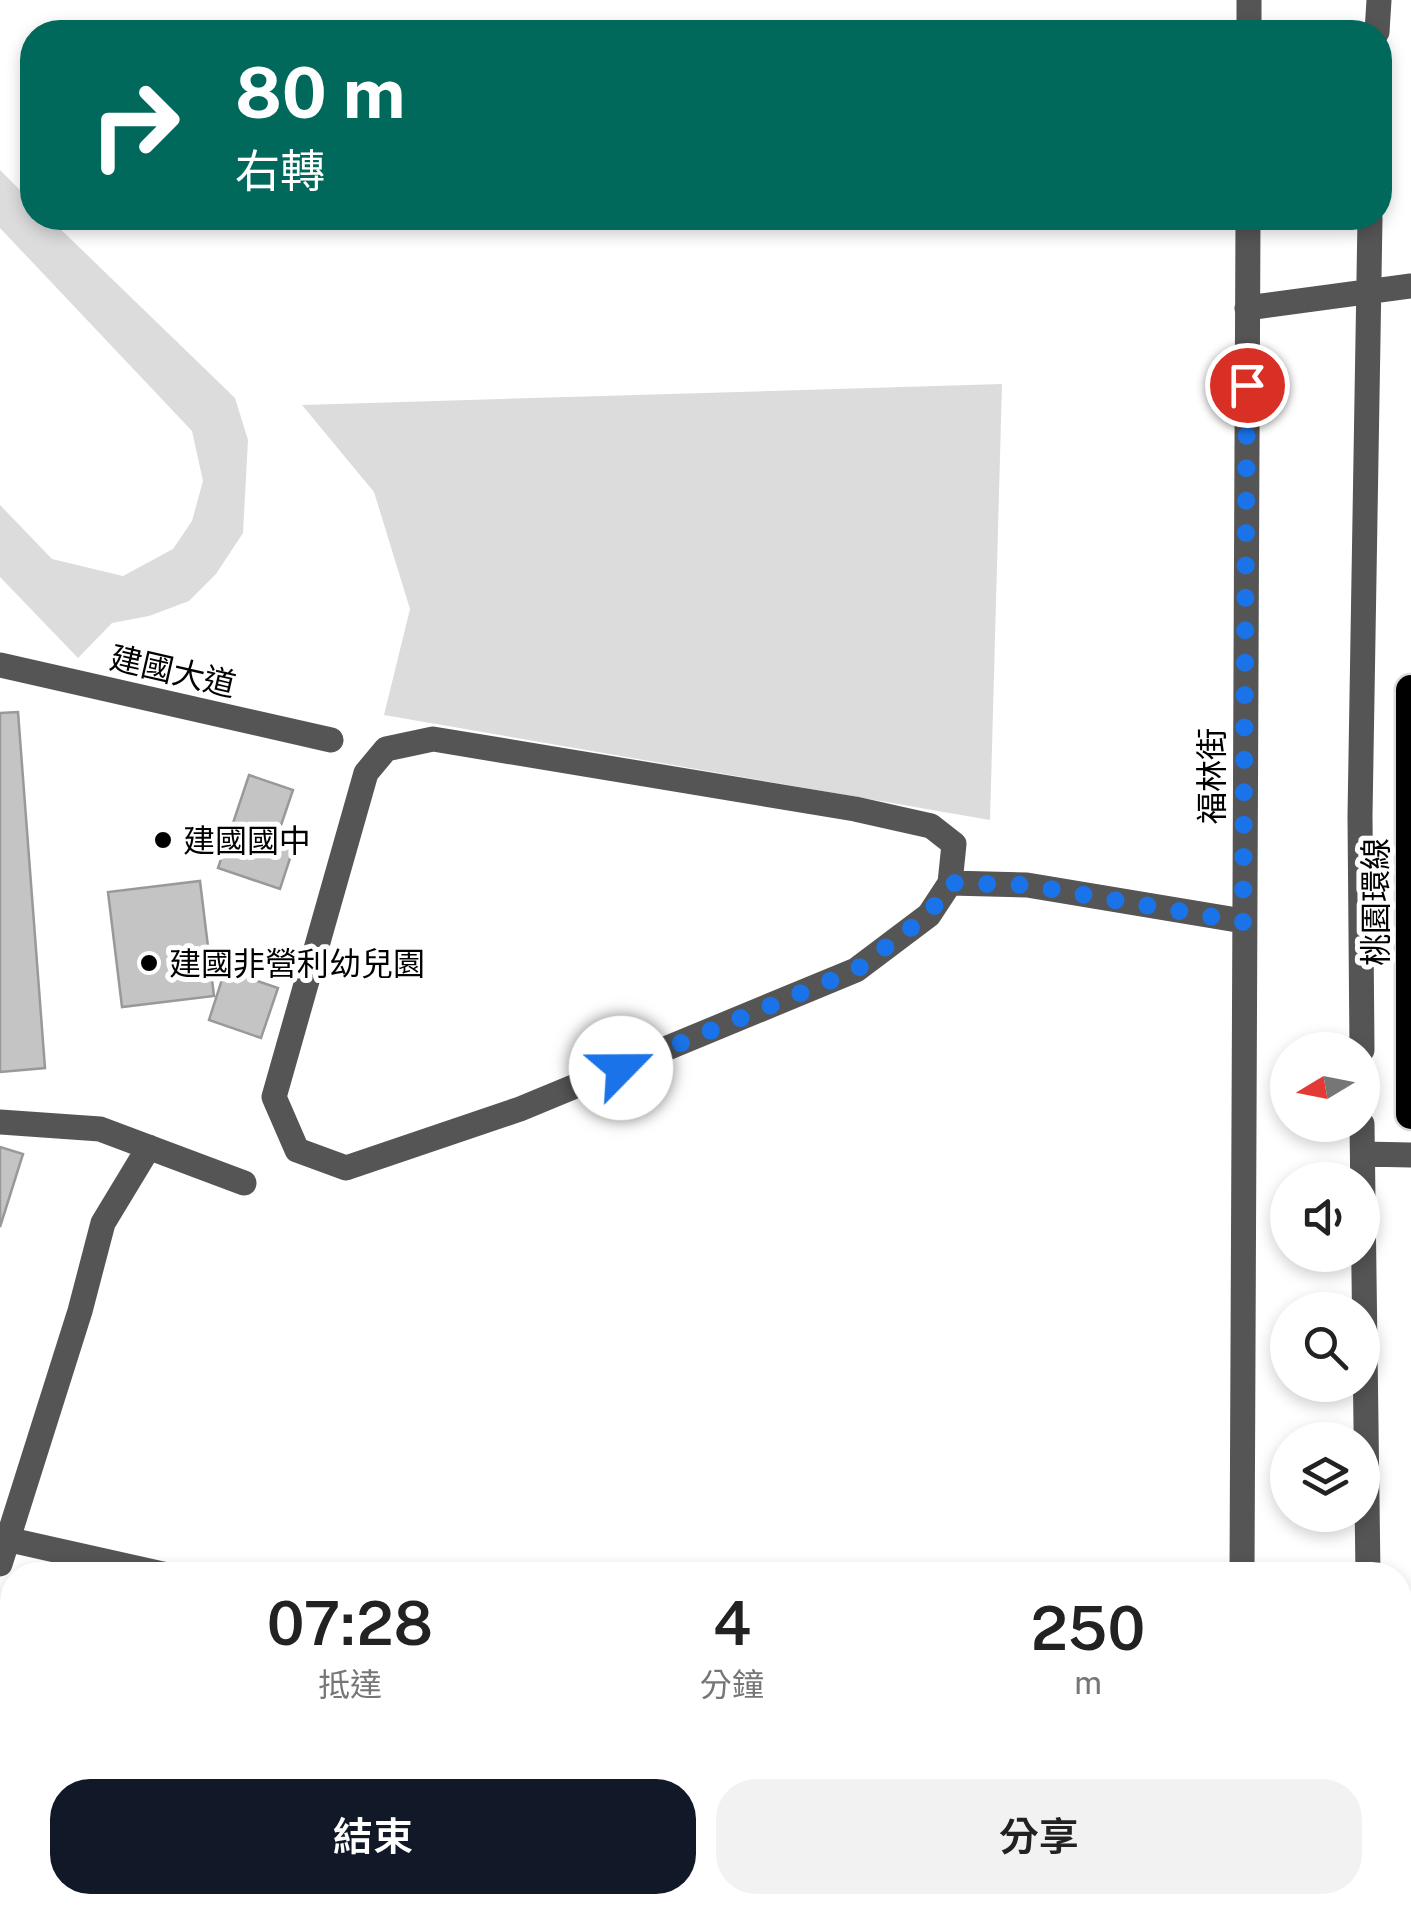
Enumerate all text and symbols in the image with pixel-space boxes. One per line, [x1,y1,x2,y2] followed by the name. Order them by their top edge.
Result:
[235,51,405,134] text: 80 m
[70,60,200,190] icon: right
[235,144,325,197] text: 右轉
[1205,343,1290,428] pin
[1220,358,1275,413] icon: arrive
[106,639,240,703] street label: 建國大道
[1193,728,1230,824] street label: 福林街
[183,822,311,859] place label: 建國國中
[152,829,174,851] marker: 建國國中
[1357,838,1394,966] street label: 桃園環線
[169,945,425,982] place label: 建國非營利幼兒園
[138,952,160,974] marker: 建國非營利幼兒園
[569,1016,673,1120] position arrow
[1270,1032,1380,1142] north arrow
[1270,1032,1380,1532] map controls
[1270,1162,1380,1272] button: sound
[1270,1292,1380,1402] button: search
[1270,1422,1380,1532] button: layers
[267,1588,433,1659] text: 07:28
[713,1588,751,1659] text: 4
[1031,1593,1145,1664] text: 250
[1074,1664,1102,1701] text: m
[318,1666,382,1703] text: 抵達
[700,1666,764,1703] text: 分鐘
[50,1779,696,1894] button: 結束
[716,1779,1362,1894] button: 分享

